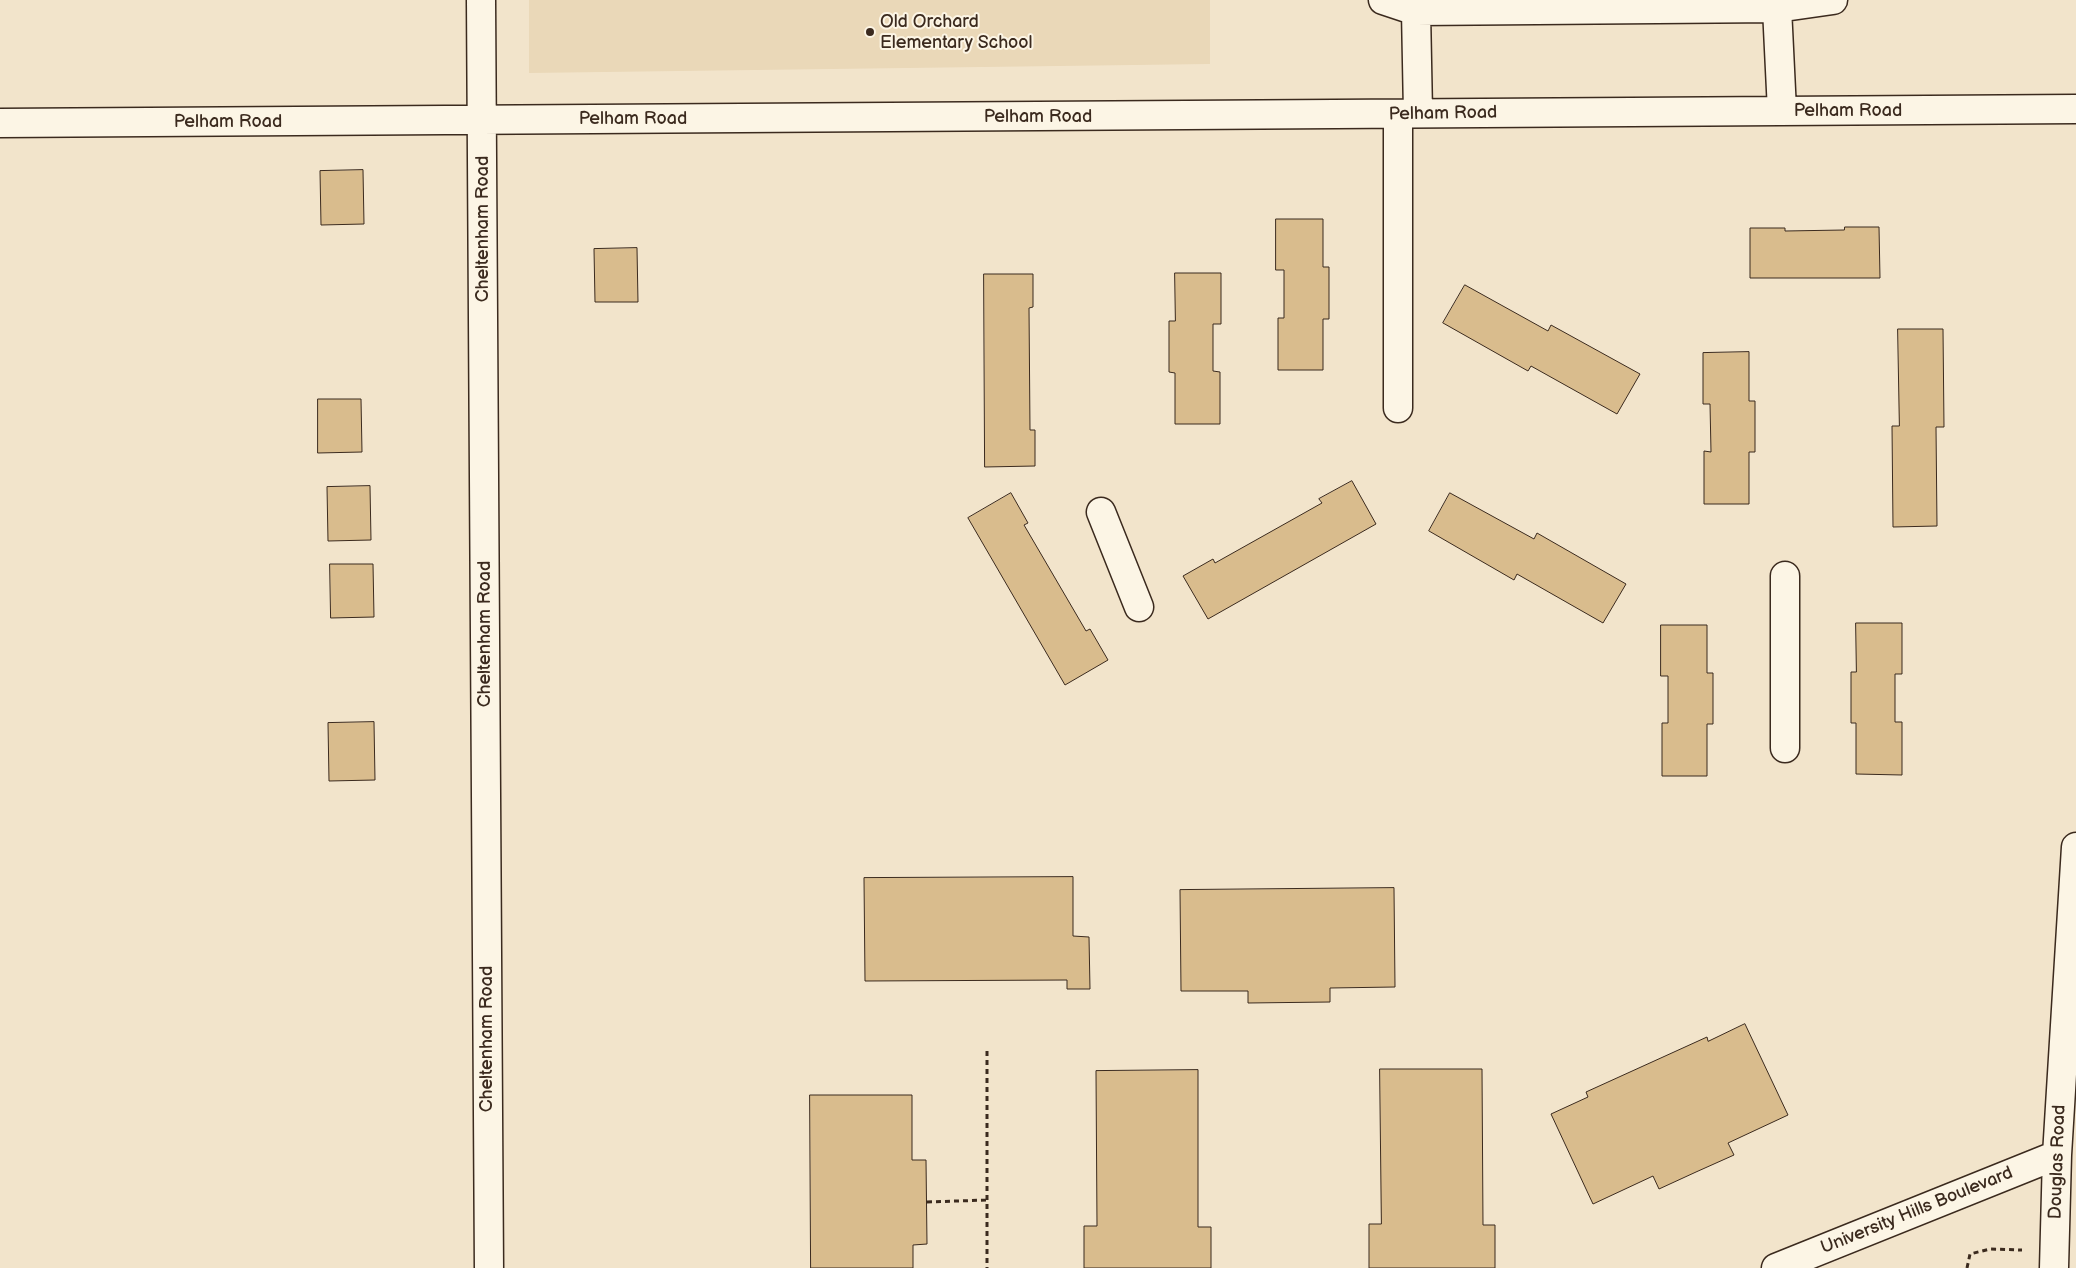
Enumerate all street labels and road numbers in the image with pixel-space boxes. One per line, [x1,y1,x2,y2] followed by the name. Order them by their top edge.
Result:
[1794,100,1902,122] street label: Pelham Road
[1388,102,1498,126] street label: Pelham Road
[984,106,1092,128] street label: Pelham Road
[579,108,687,130] street label: Pelham Road
[174,111,282,133] street label: Pelham Road
[472,156,494,302] street label: Cheltenham Road
[474,561,496,707] street label: Cheltenham Road
[476,966,498,1112] street label: Cheltenham Road
[2045,1104,2071,1220] street label: Douglas Road
[1818,1163,2016,1259] street label: University Hills Boulevard

